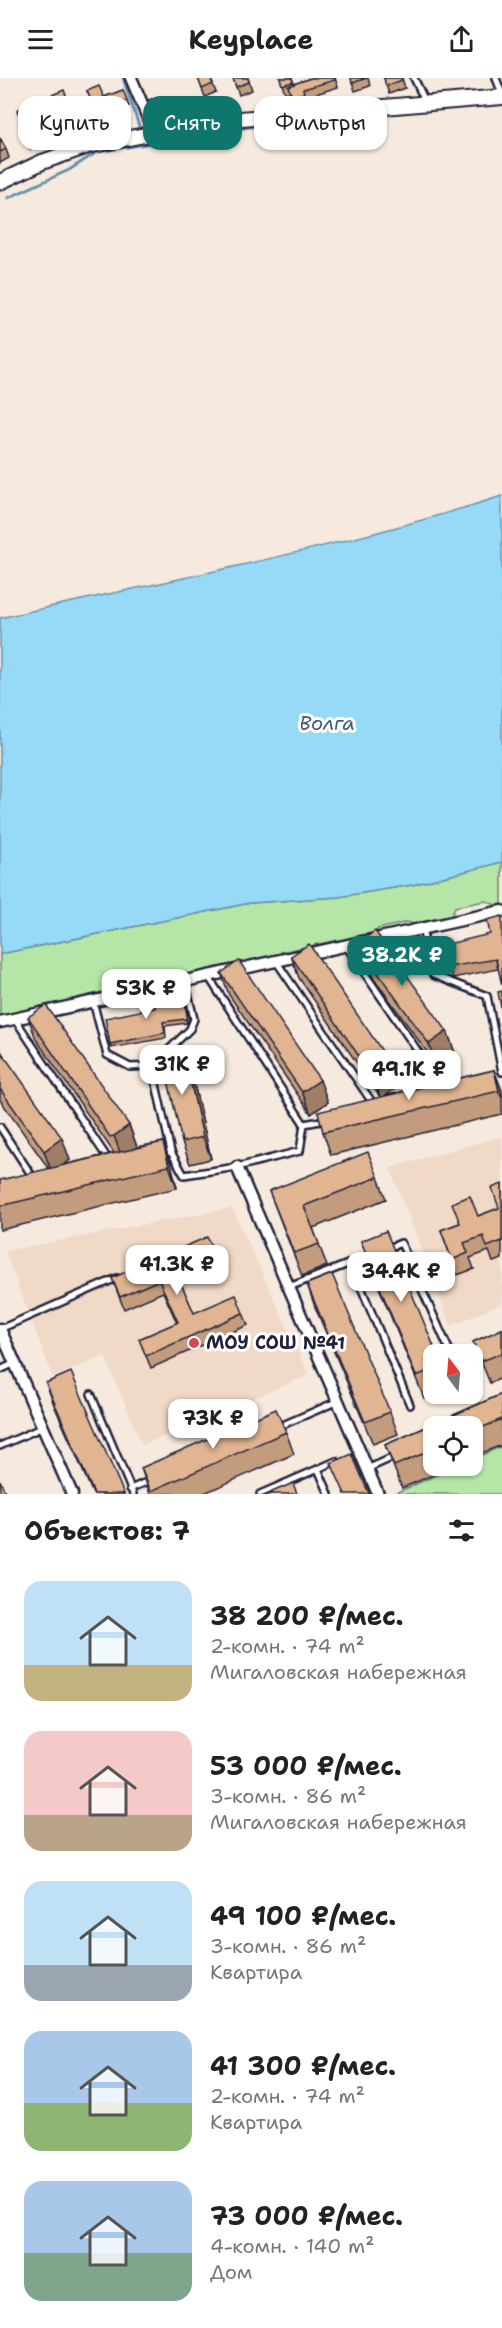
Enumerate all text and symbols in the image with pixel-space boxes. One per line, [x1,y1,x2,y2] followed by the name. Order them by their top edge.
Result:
[188,21,314,58] text: Keyplace
[24,23,57,56] icon: menu
[445,23,478,56] icon: share
[18,96,131,150] chip: Купить
[143,96,242,150] chip: Снять
[254,96,387,150] chip: Фильтры
[299,710,355,736] water label: Волга
[347,936,457,987] pin: 38.2K ₽
[361,942,443,968] text: 38.2K ₽
[104,969,188,1020] pin: 53K ₽
[116,975,176,1001] text: 53K ₽
[140,1045,224,1096] pin: 31K ₽
[354,1050,464,1101] pin: 49.1K ₽
[154,1051,210,1077] text: 31K ₽
[372,1056,446,1082] text: 49.1K ₽
[122,1245,232,1296] pin: 41.3K ₽
[140,1251,214,1277] text: 41.3K ₽
[346,1252,456,1303] pin: 34.4K ₽
[361,1258,441,1284] text: 34.4K ₽
[206,1331,345,1355] place label: МОУ СОШ №41
[187,1336,201,1350] marker: МОУ СОШ №41
[423,1344,483,1404] north arrow
[423,1344,483,1476] map controls
[171,1399,255,1450] pin: 73K ₽
[182,1405,244,1431] text: 73K ₽
[423,1416,483,1476] button: locate
[24,1513,190,1548] text: Объектов: 7
[445,1514,478,1547] icon: filters
[210,1598,404,1633] text: 38 200 ₽/мес.
[72,1605,144,1677] icon: home
[210,1633,365,1659] text: 2-комн. · 74 m²
[210,1659,467,1685] text: Мигаловская набережная
[210,1748,402,1783] text: 53 000 ₽/мес.
[72,1755,144,1827] icon: home
[210,1783,366,1809] text: 3-комн. · 86 m²
[210,1809,467,1835] text: Мигаловская набережная
[210,1898,396,1933] text: 49 100 ₽/мес.
[72,1905,144,1977] icon: home
[210,1933,366,1959] text: 3-комн. · 86 m²
[210,1959,302,1985] text: Квартира
[210,2048,396,2083] text: 41 300 ₽/мес.
[72,2055,144,2127] icon: home
[210,2083,365,2109] text: 2-комн. · 74 m²
[210,2109,302,2135] text: Квартира
[210,2198,403,2233] text: 73 000 ₽/мес.
[72,2205,144,2277] icon: home
[210,2233,374,2259] text: 4-комн. · 140 m²
[210,2259,252,2285] text: Дом

